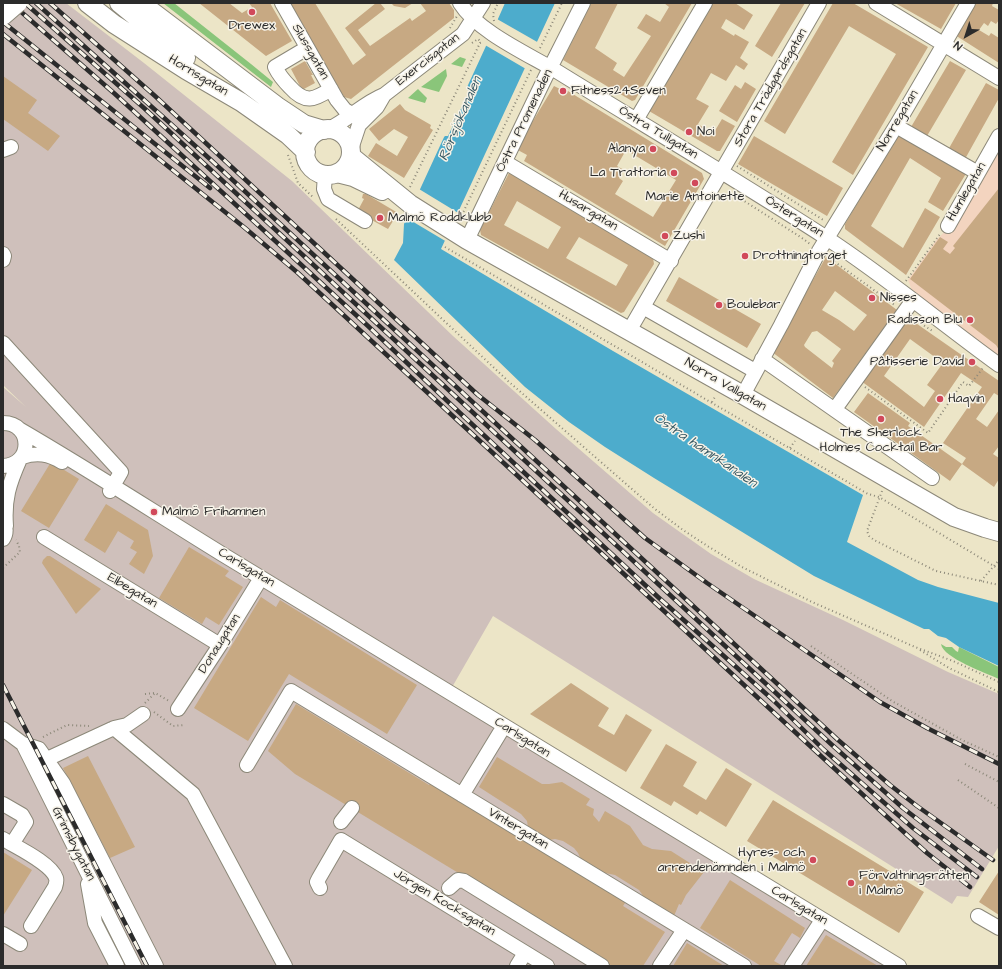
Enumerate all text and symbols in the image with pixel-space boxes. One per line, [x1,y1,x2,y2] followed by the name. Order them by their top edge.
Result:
[247,7,257,17] marker: Drewex
[946,16,986,56] north arrow
[229,18,275,34] place label: Drewex
[288,21,332,83] street label: Slussgatan
[731,26,811,150] street label: Stora Trädgårdsgatan
[393,30,463,90] street label: Exercisgatan
[951,38,966,54] text: N
[165,52,231,100] street label: Hornsgatan
[493,67,557,175] street label: Östra Promenaden
[436,74,486,164] water label: Rörsjökanalen
[571,83,666,99] place label: Fitness24Seven
[558,86,568,96] marker: Fitness24Seven
[874,88,922,154] street label: Norregatan
[615,103,701,163] street label: Östra Tullgatan
[697,124,714,140] place label: Noi
[684,127,694,137] marker: Noi
[608,141,645,157] place label: Alanya
[648,144,658,154] marker: Alanya
[944,160,990,224] street label: Humlegatan
[590,165,666,181] place label: La Trattoria
[669,168,679,178] marker: La Trattoria
[690,178,700,188] marker: Marie Antoinette
[555,187,621,235] street label: Husargatan
[645,189,745,205] place label: Marie Antoinette
[762,193,826,241] street label: Östergatan
[388,210,491,226] place label: Malmö Roddklubb
[375,213,385,223] marker: Malmö Roddklubb
[673,228,705,244] place label: Zushi
[660,231,670,241] marker: Zushi
[753,248,847,264] place label: Drottningtorget
[740,251,750,261] marker: Drottningtorget
[880,290,917,306] place label: Nisses
[867,293,877,303] marker: Nisses
[727,297,780,313] place label: Boulebar
[714,300,724,310] marker: Boulebar
[888,312,962,328] place label: Radisson Blu
[965,315,975,325] marker: Radisson Blu
[870,354,964,370] place label: Pâtisserie David
[681,355,769,415] street label: Norra Vallgatan
[967,357,977,367] marker: Pâtisserie David
[948,391,984,407] place label: Haqvin
[935,394,945,404] marker: Haqvin
[650,410,760,492] water label: Östra hamnkanalen
[876,414,886,424] marker: The Sherlock Holmes Cocktail Bar
[820,425,942,456] place label: The Sherlock Holmes Cocktail Bar
[162,504,265,520] place label: Malmö Frihamnen
[149,507,159,517] marker: Malmö Frihamnen
[215,545,277,591] street label: Carlsgatan
[104,570,160,612] street label: Elbegatan
[196,611,244,677] street label: Donaugatan
[491,715,553,761] street label: Carlsgatan
[48,804,98,884] street label: Grimsbygatan
[485,805,551,853] street label: Vintergatan
[658,845,805,876] place label: Hyres- och arrendenämnden i Malmö
[808,855,818,865] marker: Hyres- och arrendenämnden i Malmö
[390,866,498,940] street label: Jörgen Kocksgatan
[859,868,969,899] place label: Förvaltningsrätten i Malmö
[846,878,856,888] marker: Förvaltningsrätten i Malmö
[768,883,830,929] street label: Carlsgatan

